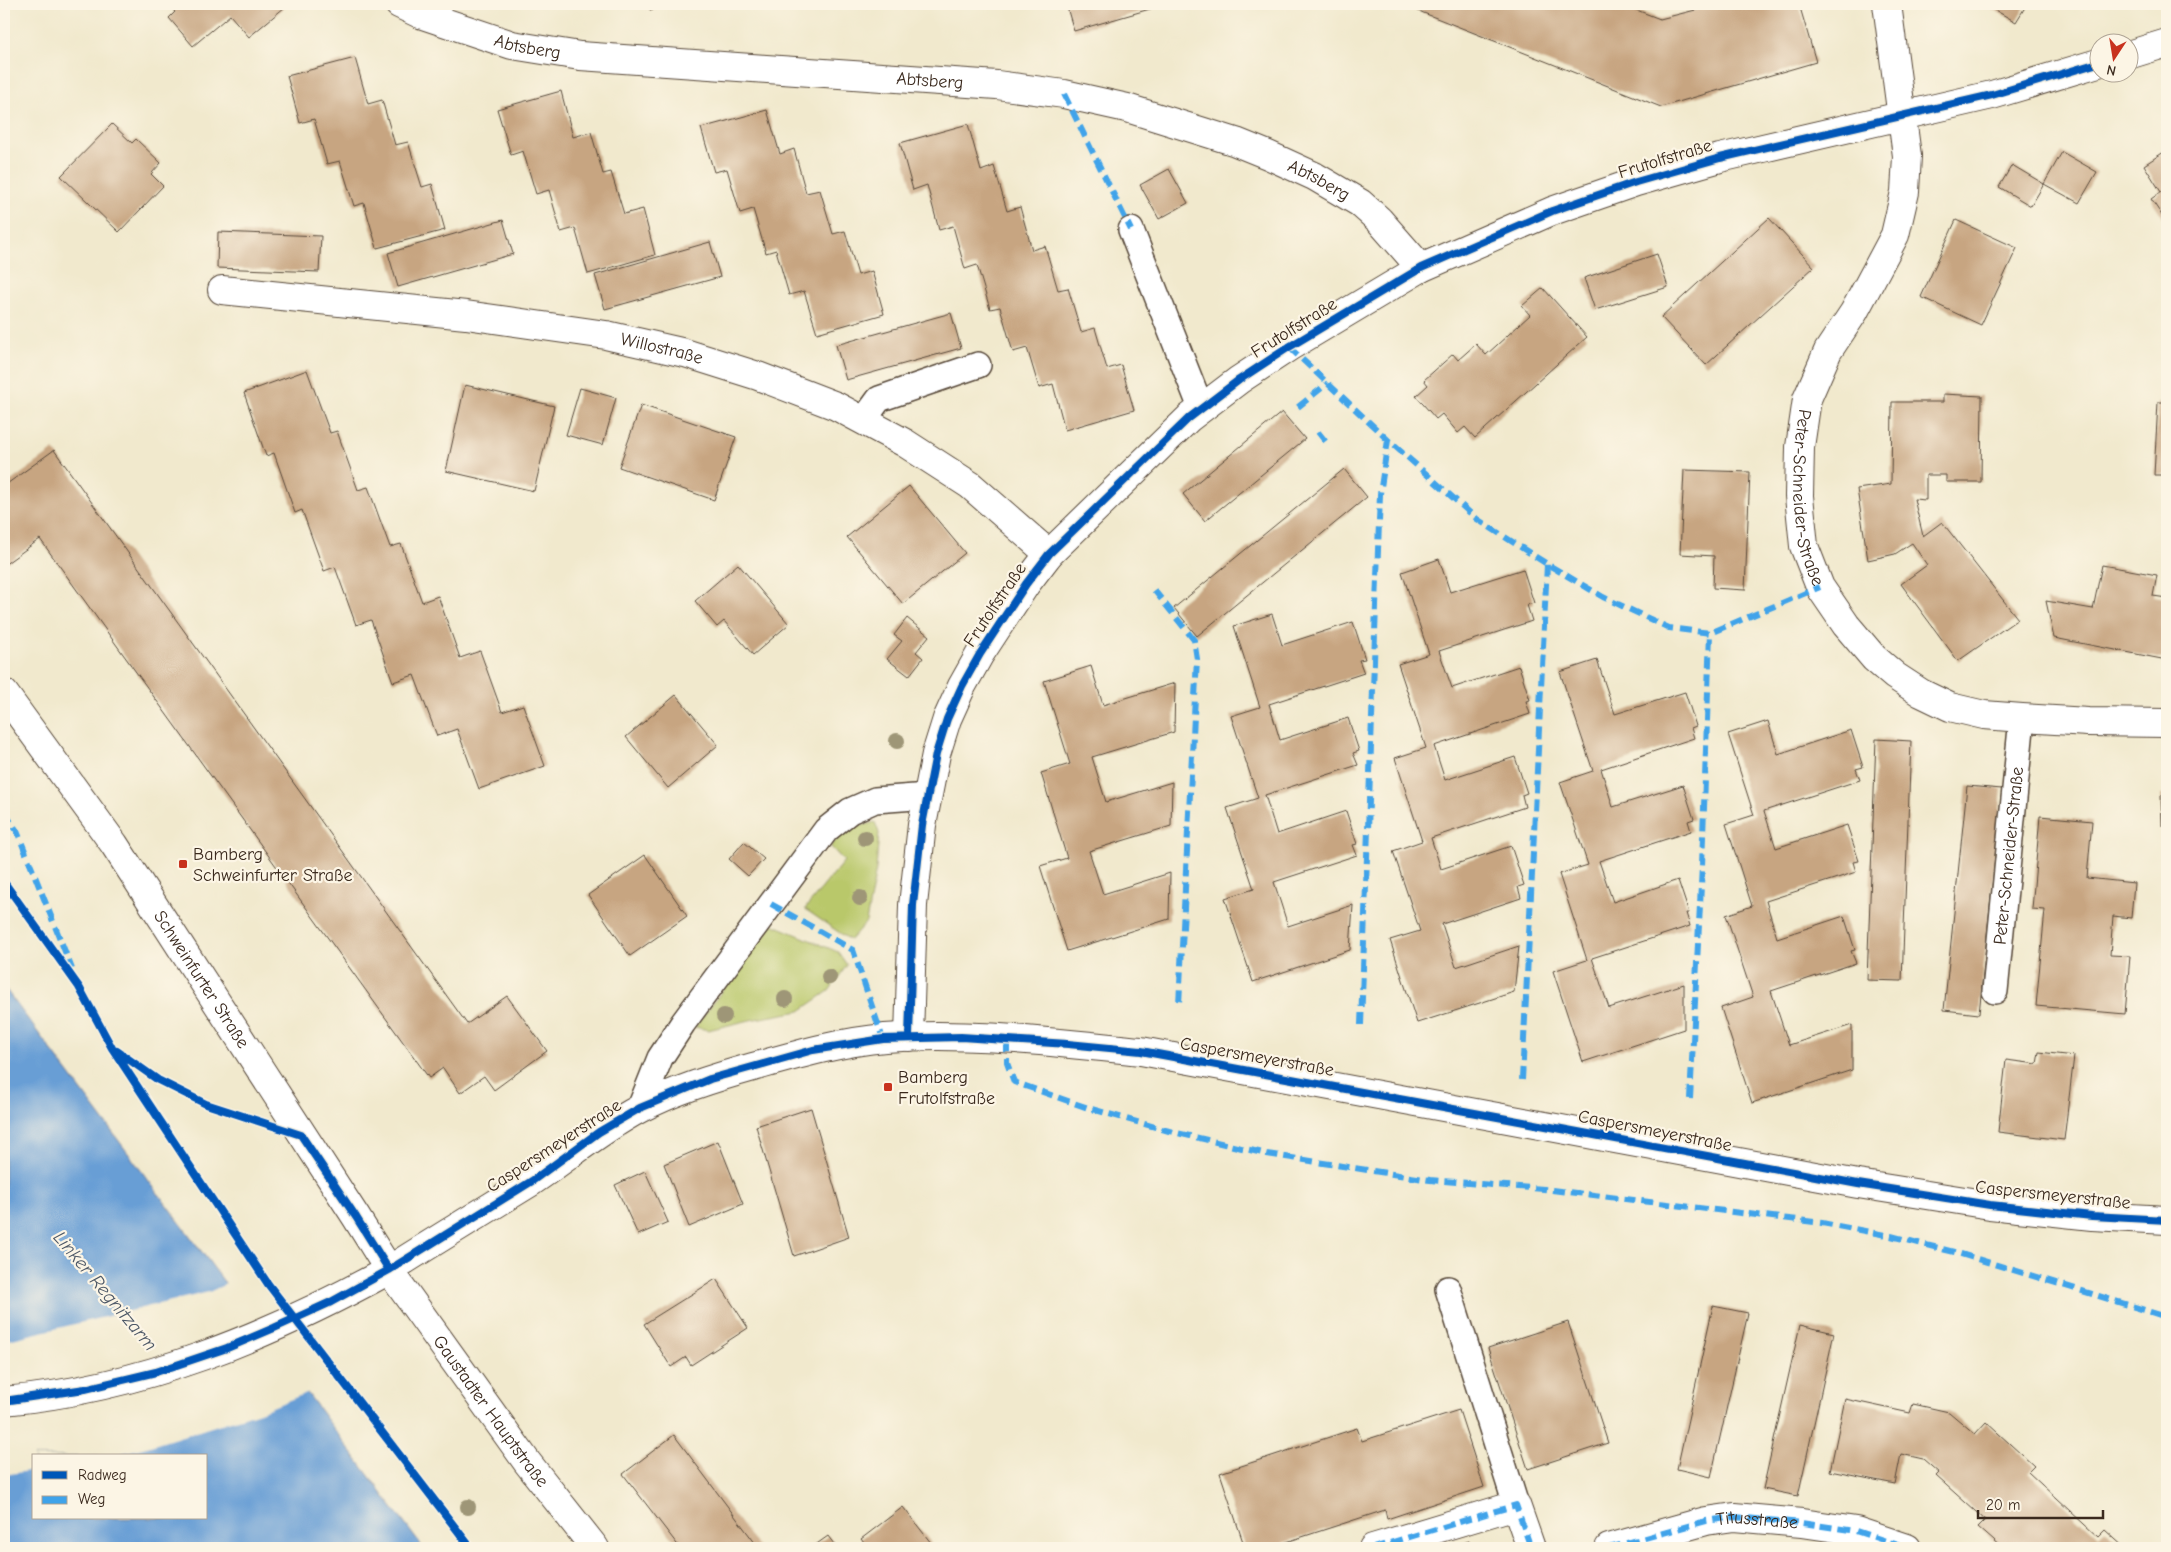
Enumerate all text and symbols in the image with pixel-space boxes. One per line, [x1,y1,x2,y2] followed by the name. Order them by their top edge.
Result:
[492,29,562,63] street label: Abtsberg
[2088,32,2138,82] north arrow
[2105,61,2118,79] text: N
[896,68,964,93] street label: Abtsberg
[1616,135,1714,183] street label: Frutolfstraße
[1285,155,1354,205] street label: Abtsberg
[1247,293,1341,363] street label: Frutolfstraße
[618,328,706,369] street label: Willostraße
[1788,408,1829,589] street label: Peter-Schneider-Straße
[959,559,1031,651] street label: Frutolfstraße
[1989,766,2028,946] street label: Peter-Schneider-Straße
[193,844,353,886] place label: Bamberg Schweinfurter Straße
[177,858,189,870] marker: Bamberg Schweinfurter Straße
[149,906,254,1052] street label: Schweinfurter Straße
[1178,1033,1336,1081] street label: Caspersmeyerstraße
[898,1067,995,1109] place label: Bamberg Frutolfstraße
[882,1081,894,1093] marker: Bamberg Frutolfstraße
[483,1095,625,1197] street label: Caspersmeyerstraße
[1576,1106,1734,1156] street label: Caspersmeyerstraße
[1974,1176,2132,1214] street label: Caspersmeyerstraße
[49,1227,161,1355] water label: Linker Regnitzarm
[429,1331,553,1491] street label: Gaustadter Hauptstraße
[32,1454,208,1520] legend
[78,1466,127,1484] text: Radweg
[1978,1487,2104,1519] scale bar
[78,1490,105,1508] text: Weg
[1986,1496,2020,1514] text: 20 m
[1714,1506,1799,1533] street label: Titusstraße

